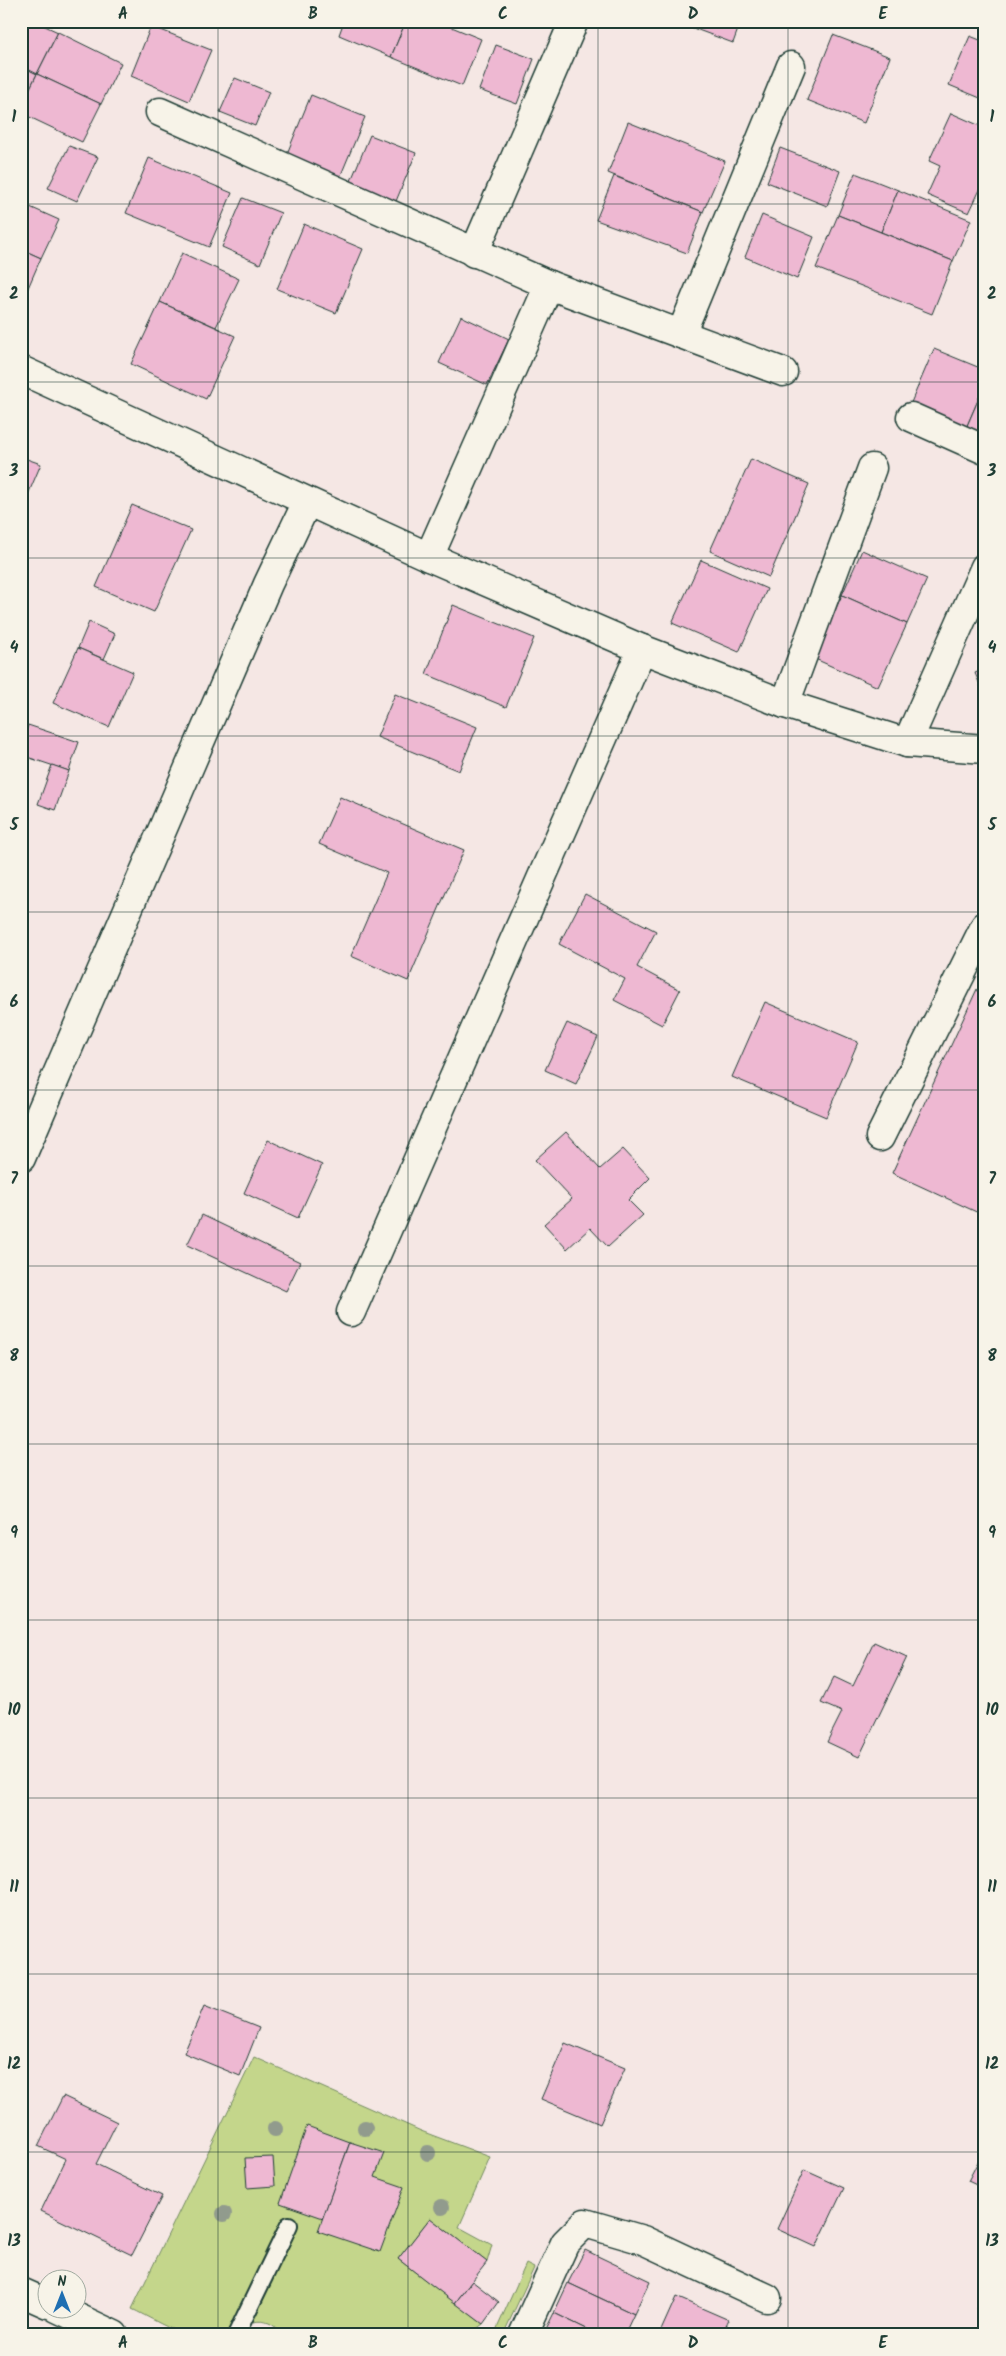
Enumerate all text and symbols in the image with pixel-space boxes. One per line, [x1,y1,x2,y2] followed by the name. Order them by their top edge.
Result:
[118,2,128,27] text: A
[308,2,318,27] text: B
[498,2,508,27] text: C
[688,2,699,27] text: D
[879,2,889,27] text: E
[12,105,17,130] text: 1
[990,105,995,130] text: 1
[9,282,19,307] text: 2
[987,282,997,307] text: 2
[9,459,19,484] text: 3
[987,459,997,484] text: 3
[10,636,19,661] text: 4
[988,636,997,661] text: 4
[9,813,20,838] text: 5
[987,813,998,838] text: 5
[10,990,19,1015] text: 6
[988,990,997,1015] text: 6
[10,1167,18,1192] text: 7
[988,1167,996,1192] text: 7
[9,1344,19,1369] text: 8
[987,1344,997,1369] text: 8
[10,1521,18,1546] text: 9
[988,1521,996,1546] text: 9
[7,1698,21,1723] text: 10
[985,1698,999,1723] text: 10
[9,1875,19,1900] text: 11
[987,1875,997,1900] text: 11
[7,2052,21,2077] text: 12
[985,2052,999,2077] text: 12
[7,2229,21,2254] text: 13
[985,2229,999,2254] text: 13
[38,2268,88,2318] north arrow
[58,2271,67,2293] text: N
[118,2331,128,2356] text: A
[308,2331,318,2356] text: B
[498,2331,508,2356] text: C
[688,2331,699,2356] text: D
[879,2331,889,2356] text: E

